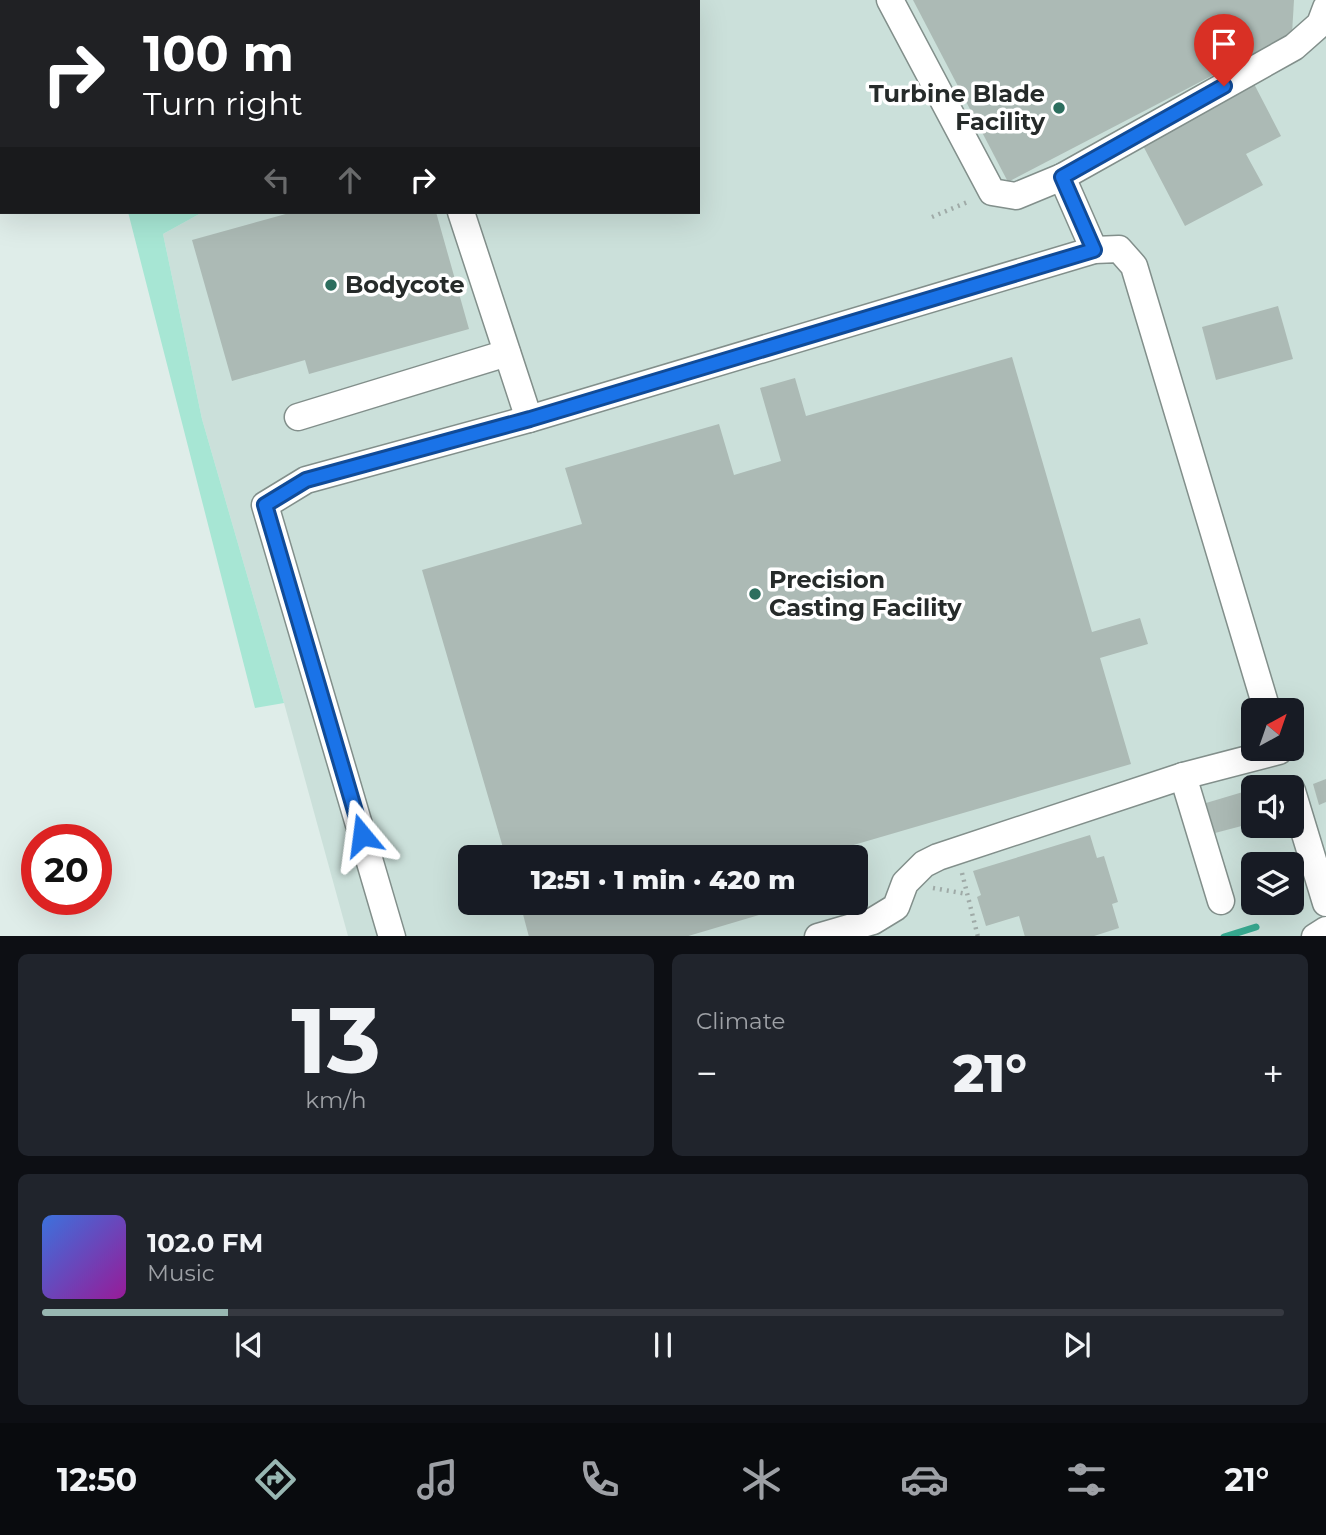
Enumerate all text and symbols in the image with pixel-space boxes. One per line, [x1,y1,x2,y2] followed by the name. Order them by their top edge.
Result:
[1194,14,1254,86] pin
[143,24,294,83] text: 100 m
[1205,25,1243,63] icon: arrive
[28,28,119,119] icon: right
[869,79,1046,136] place label: Turbine Blade Facility
[143,84,303,123] text: Turn right
[1051,100,1067,116] marker: Turbine Blade Facility
[258,161,296,199] icon: left
[331,161,369,199] icon: ahead
[404,161,442,199] icon: right
[345,270,465,299] place label: Bodycote
[323,277,339,293] marker: Bodycote
[769,565,962,622] place label: Precision Casting Facility
[747,586,763,602] marker: Precision Casting Facility
[1241,698,1304,761] north arrow
[1241,698,1304,915] map controls
[1241,775,1304,838] button: sound
[325,798,399,872] position arrow
[21,824,112,915] speed limit sign: 20
[1241,852,1304,915] button: layers
[531,864,795,896] text: 12:51 · 1 min · 420 m
[291,985,381,1096] text: 13
[696,1007,785,1035] text: Climate
[953,1042,1027,1105] text: 21°
[696,1050,718,1097] text: −
[1262,1050,1284,1097] text: +
[305,1086,367,1114] text: km/h
[147,1227,263,1259] text: 102.0 FM
[147,1259,215,1287] text: Music
[230,1326,268,1364] icon: previous
[644,1326,682,1364] icon: pause
[1058,1326,1096,1364] icon: next
[251,1455,300,1504] icon: directions
[413,1455,462,1504] icon: music
[575,1455,624,1504] icon: phone
[737,1455,786,1504] icon: climate
[900,1455,949,1504] icon: car
[1062,1455,1111,1504] icon: filters
[57,1460,137,1499] text: 12:50
[1224,1460,1269,1499] text: 21°

